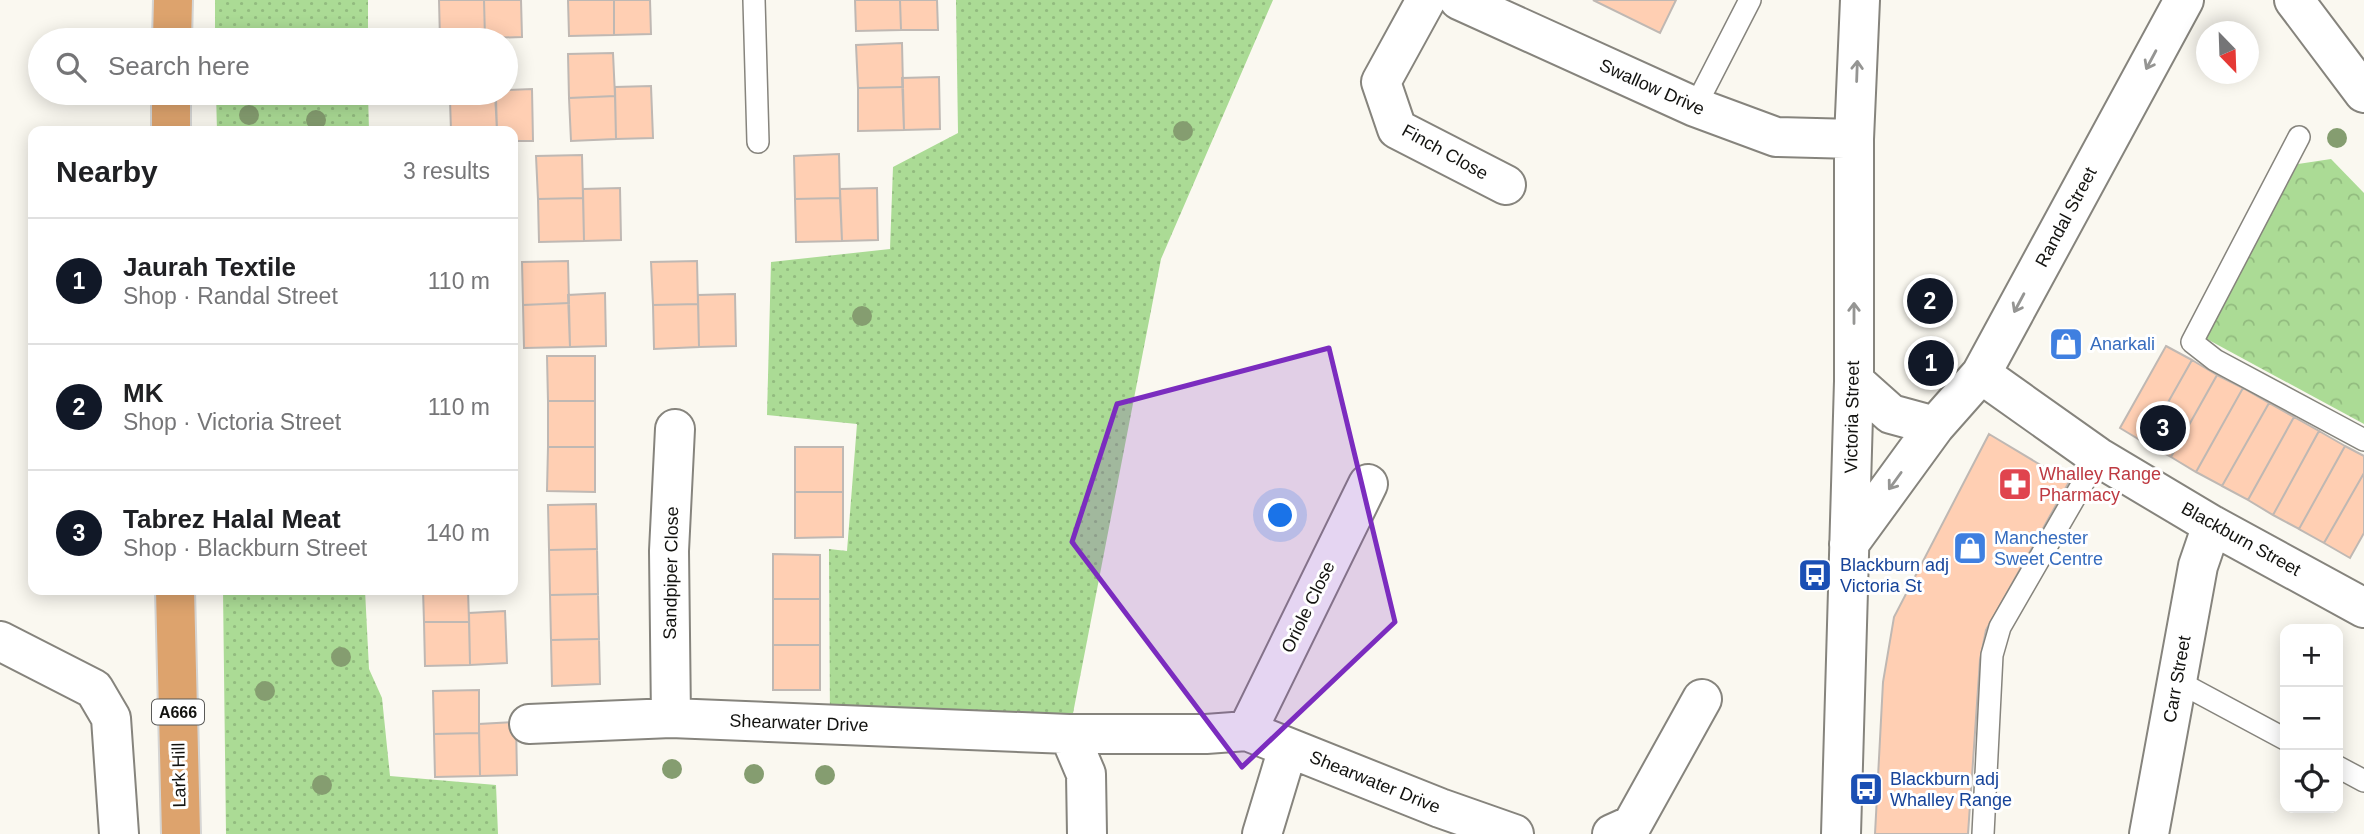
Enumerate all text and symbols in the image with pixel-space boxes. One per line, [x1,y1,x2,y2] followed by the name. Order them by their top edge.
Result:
[2196,21,2259,84] north arrow
[28,28,518,105] search box
[52,48,90,86] icon: search
[2144,49,2157,70] one-way arrow
[108,51,250,81] text: Search here
[1596,55,1708,119] street label: Swallow Drive
[1851,59,1864,82] one-way arrow
[1399,120,1491,184] street label: Finch Close
[56,155,158,188] text: Nearby
[403,158,490,184] text: 3 results
[2031,164,2101,270] street label: Randal Street
[123,252,296,282] text: Jaurah Textile
[73,268,85,294] text: 1
[428,268,490,294] text: 110 m
[1907,275,1953,327] pin: 2
[123,283,338,309] text: Shop · Randal Street
[2012,292,2025,313] one-way arrow
[1847,302,1861,325] one-way arrow
[2047,325,2085,363] shop icon: Anarkali
[2090,334,2155,354] place label: Anarkali
[1908,337,1954,389] pin: 1
[1841,360,1863,474] street label: Victoria Street
[123,378,163,408] text: MK
[73,394,85,420] text: 2
[428,394,490,420] text: 110 m
[2140,402,2186,454] pin: 3
[123,409,341,435] text: Shop · Victoria Street
[2039,464,2161,505] place label: Whalley Range Pharmacy
[1996,465,2034,503] pharmacy icon: Whalley Range Pharmacy
[1888,471,1902,490] one-way arrow
[1263,498,1297,532] your location
[2178,498,2304,580] street label: Blackburn Street
[123,504,341,534] text: Tabrez Halal Meat
[660,506,682,640] street label: Sandpiper Close
[73,520,85,546] text: 3
[426,520,490,546] text: 140 m
[1994,528,2103,569] place label: Manchester Sweet Centre
[1951,529,1989,567] shop icon: Manchester Sweet Centre
[123,535,367,561] text: Shop · Blackburn Street
[1840,555,1949,596] place label: Blackburn adj Victoria St
[1796,556,1834,594] bus stop icon: Blackburn adj Victoria St
[1277,558,1339,656] street label: Oriole Close
[2280,624,2343,813] map controls
[2280,624,2343,687] button: +
[2160,634,2194,724] street label: Carr Street
[2280,687,2343,750] button: −
[152,699,204,724] road number: A666
[729,711,869,735] street label: Shearwater Drive
[168,742,190,808] street label: Lark Hill
[1307,747,1443,817] street label: Shearwater Drive
[2280,750,2343,813] button: locate
[1890,769,2012,810] place label: Blackburn adj Whalley Range
[1847,770,1885,808] bus stop icon: Blackburn adj Whalley Range

